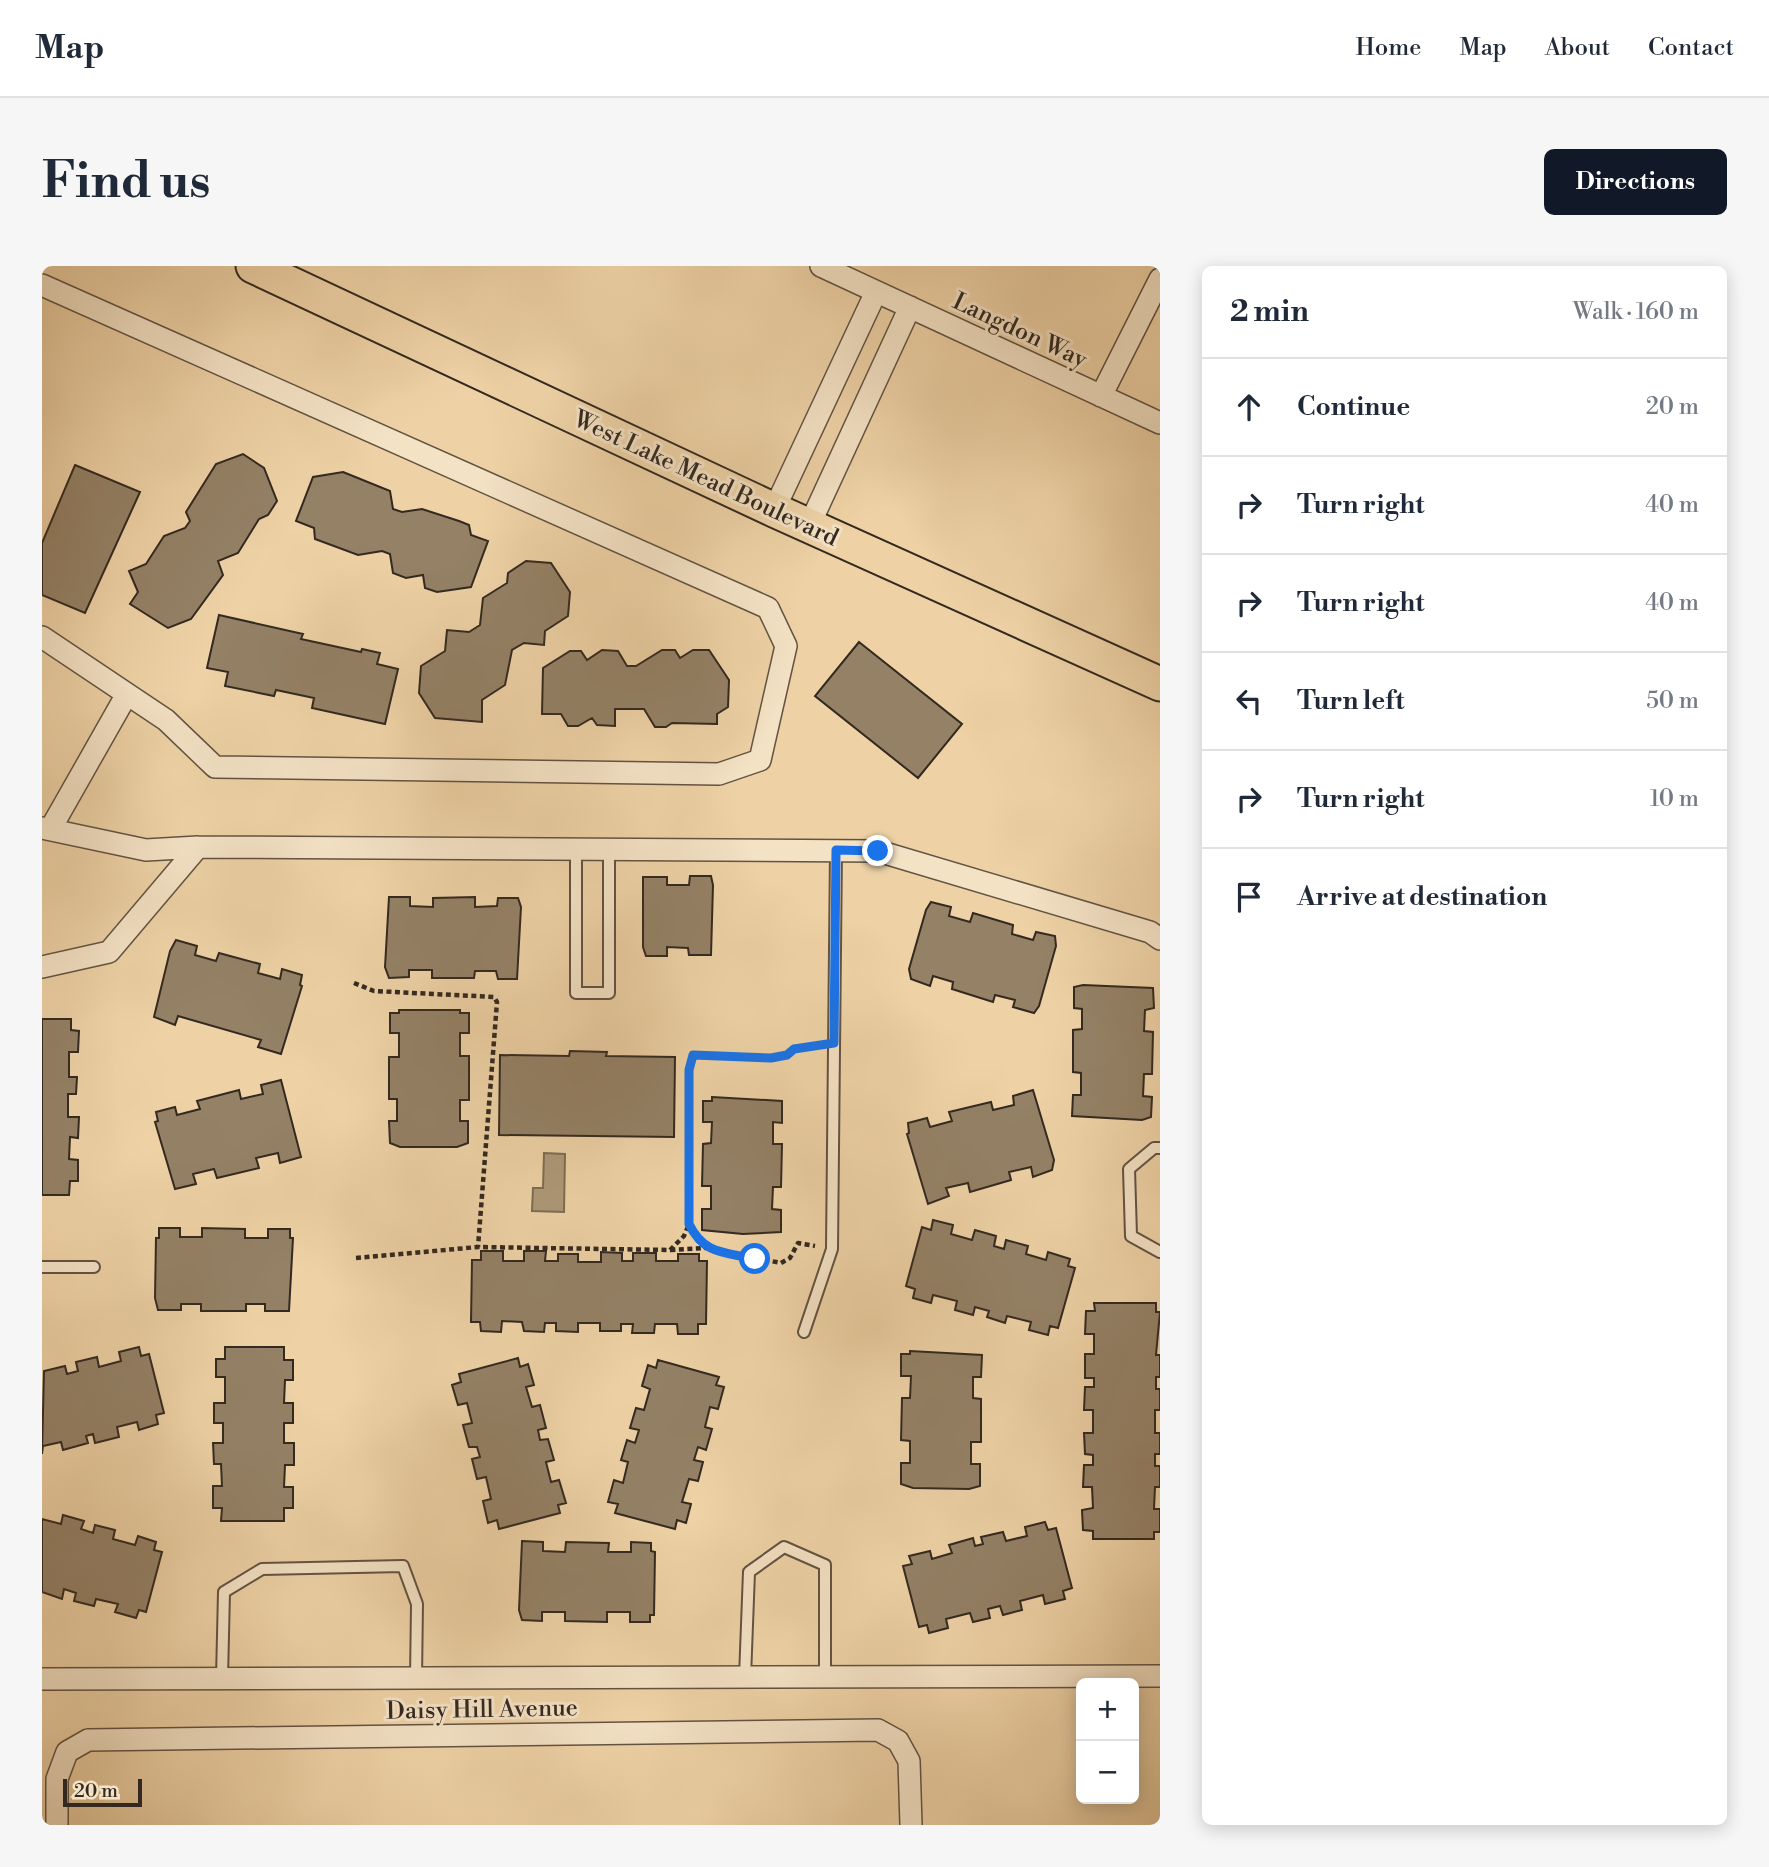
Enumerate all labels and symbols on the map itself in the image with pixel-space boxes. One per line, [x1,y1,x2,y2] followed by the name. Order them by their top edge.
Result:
[948,287,1092,375] street label: Langdon Way
[567,404,843,554] street label: West Lake Mead Boulevard
[862,835,893,866] route end
[739,1243,770,1274] route start
[386,1693,578,1727] street label: Daisy Hill Avenue
[63,1776,142,1808] scale bar

